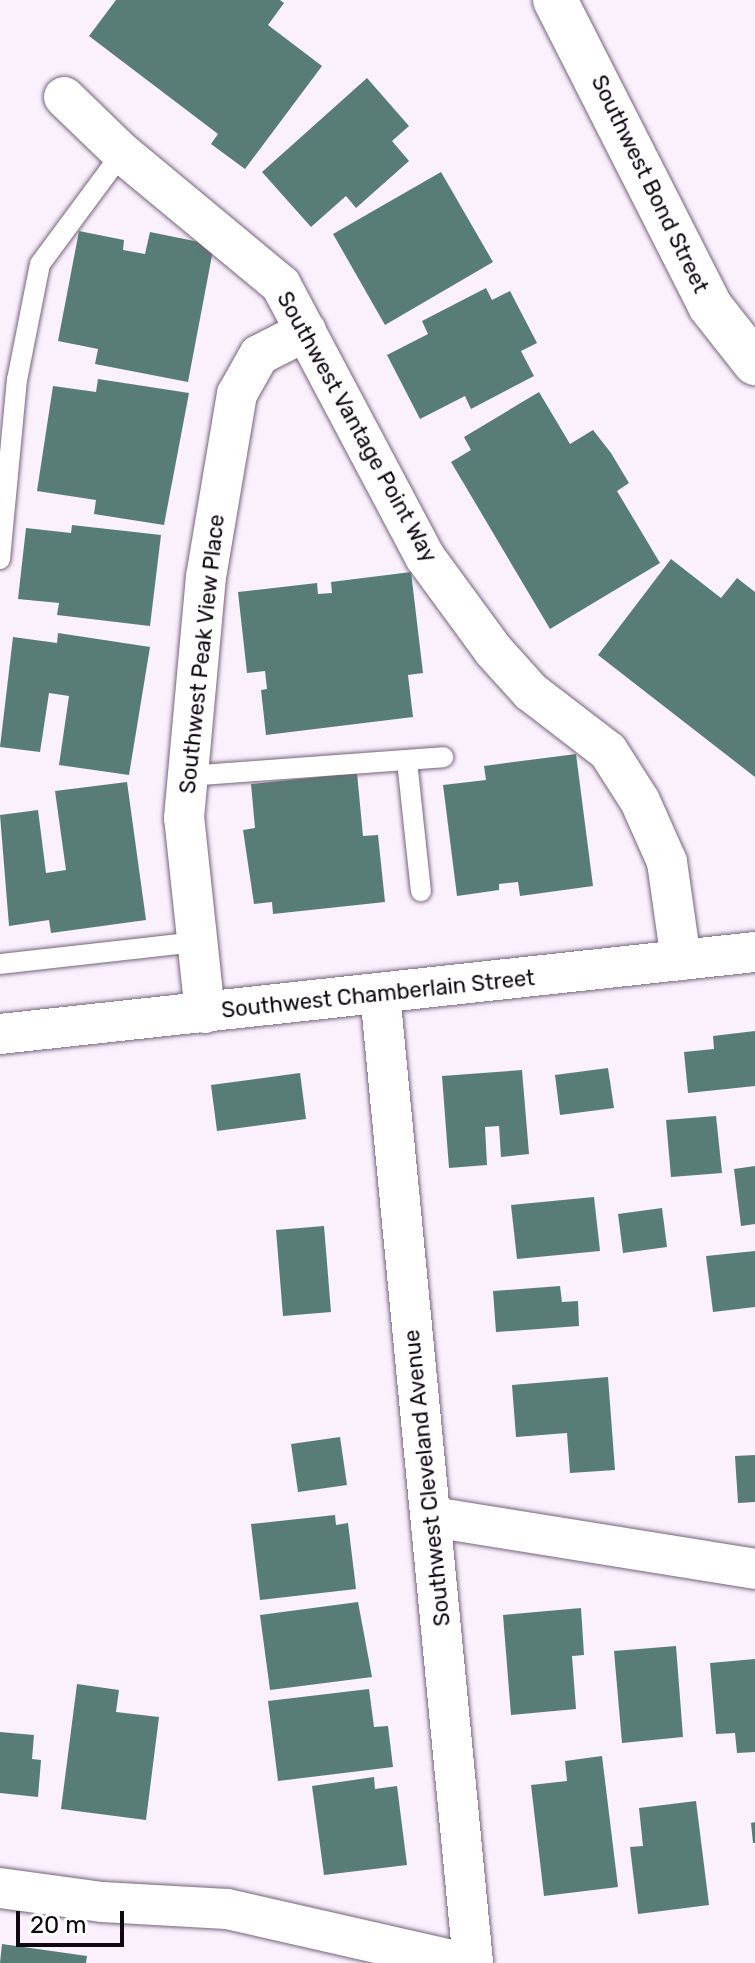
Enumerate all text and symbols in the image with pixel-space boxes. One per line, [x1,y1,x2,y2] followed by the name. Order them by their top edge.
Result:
[586,71,714,297] street label: Southwest Bond Street
[271,287,443,567] street label: Southwest Vantage Point Way
[174,512,230,796] street label: Southwest Peak View Place
[220,964,536,1024] street label: Southwest Chamberlain Street
[398,1328,456,1628] street label: Southwest Cleveland Avenue
[20,1895,128,1945] scale bar
[30,1911,87,1939] text: 20 m

